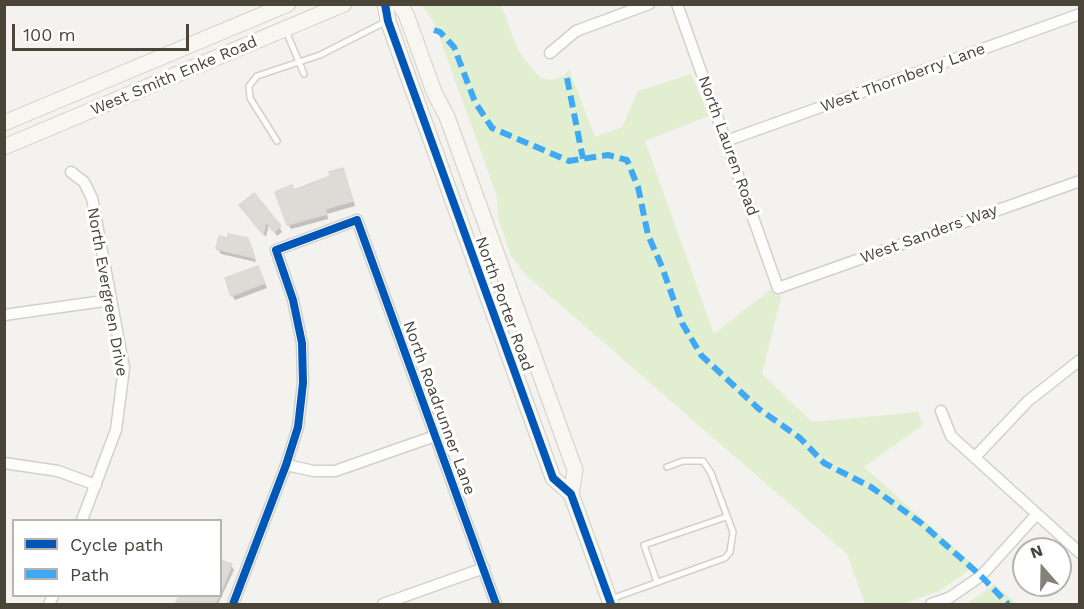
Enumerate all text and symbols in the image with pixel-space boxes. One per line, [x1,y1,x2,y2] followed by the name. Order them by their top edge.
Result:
[15,12,192,50] scale bar
[23,24,76,45] text: 100 m
[88,32,260,120] street label: West Smith Enke Road
[818,39,988,117] street label: West Thornberry Lane
[694,73,762,219] street label: North Lauren Road
[858,200,1000,268] street label: West Sanders Way
[83,206,131,378] street label: North Evergreen Drive
[471,234,537,374] street label: North Porter Road
[399,318,479,498] street label: North Roadrunner Lane
[12,519,222,597] legend
[70,534,164,555] text: Cycle path
[1012,537,1072,597] north arrow
[1028,541,1045,562] text: N
[70,564,110,585] text: Path

